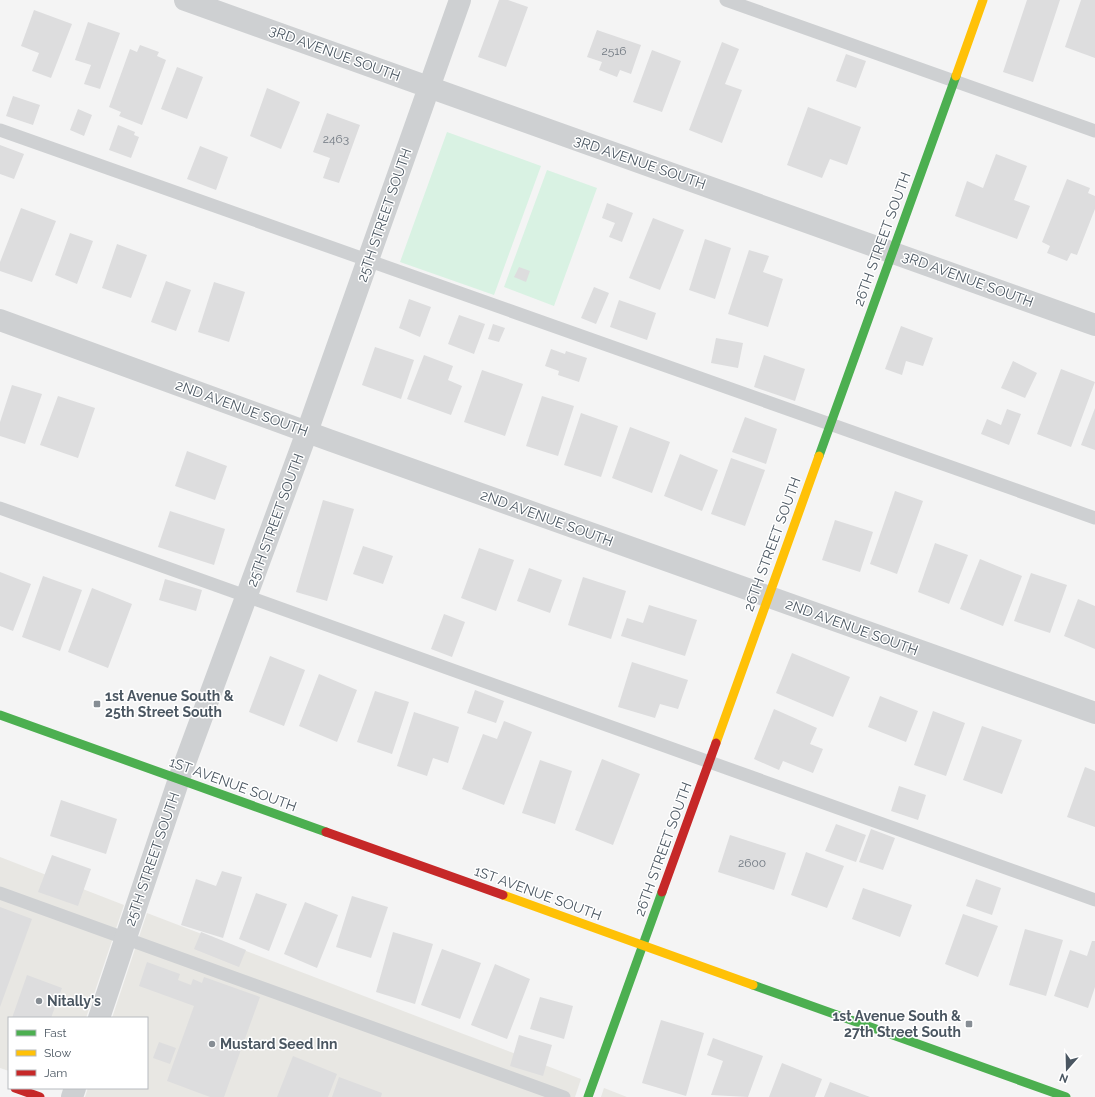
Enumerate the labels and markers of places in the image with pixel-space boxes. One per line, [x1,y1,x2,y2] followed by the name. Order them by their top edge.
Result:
[105,688,234,720] place label: 1st Avenue South & 25th Street South
[92,699,102,709] marker: 1st Avenue South & 25th Street South
[47,993,101,1009] place label: Nitally's
[34,996,44,1006] marker: Nitally's
[832,1008,961,1040] place label: 1st Avenue South & 27th Street South
[964,1019,974,1029] marker: 1st Avenue South & 27th Street South
[220,1036,337,1052] place label: Mustard Seed Inn
[207,1039,217,1049] marker: Mustard Seed Inn

